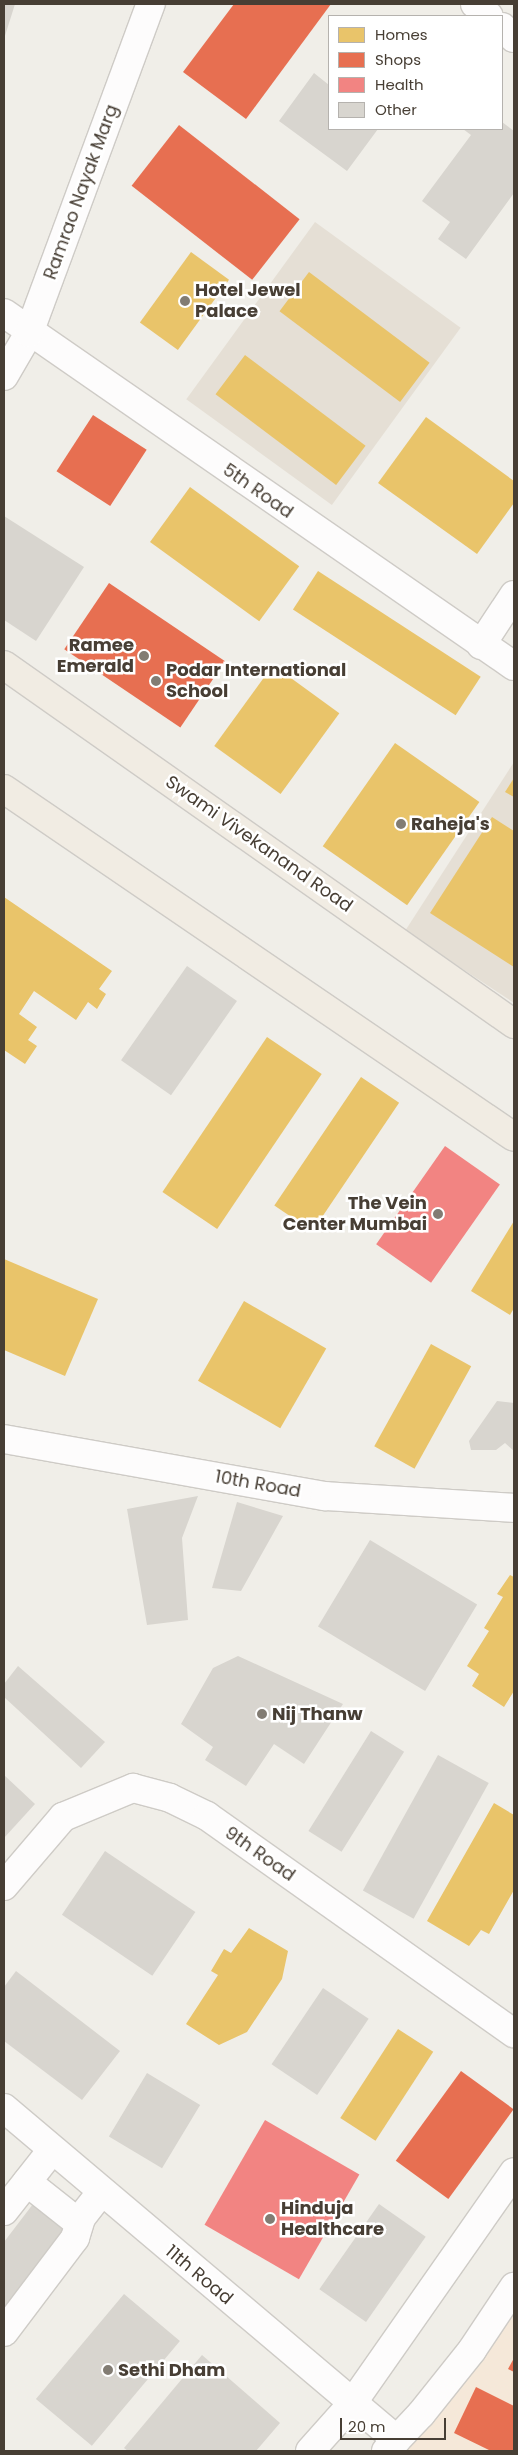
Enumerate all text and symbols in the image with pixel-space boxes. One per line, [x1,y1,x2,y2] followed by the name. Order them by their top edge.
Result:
[328,15,503,130] legend
[375,24,428,45] text: Homes
[375,49,421,70] text: Shops
[375,74,424,95] text: Health
[375,99,417,120] text: Other
[39,102,123,282] street label: Ramrao Nayak Marg
[195,280,301,322] place label: Hotel Jewel Palace
[179,295,191,307] marker: Hotel Jewel Palace
[219,459,297,523] street label: 5th Road
[57,635,134,678] place label: Ramee Emerald
[138,650,150,662] marker: Ramee Emerald
[166,660,346,702] place label: Podar International School
[150,675,162,687] marker: Podar International School
[161,771,357,917] street label: Swami Vivekanand Road
[411,813,490,835] place label: Raheja's
[395,818,407,830] marker: Raheja's
[283,1193,427,1236] place label: The Vein Center Mumbai
[431,1207,445,1221] marker: The Vein Center Mumbai
[213,1466,303,1502] street label: 10th Road
[272,1703,363,1725] place label: Nij Thanw
[256,1708,268,1720] marker: Nij Thanw
[221,1822,299,1886] street label: 9th Road
[281,2198,384,2240] place label: Hinduja Healthcare
[263,2212,277,2226] marker: Hinduja Healthcare
[161,2241,237,2309] street label: 11th Road
[118,2359,225,2381] place label: Sethi Dham
[102,2364,114,2376] marker: Sethi Dham
[343,2408,449,2440] scale bar
[348,2416,386,2437] text: 20 m

